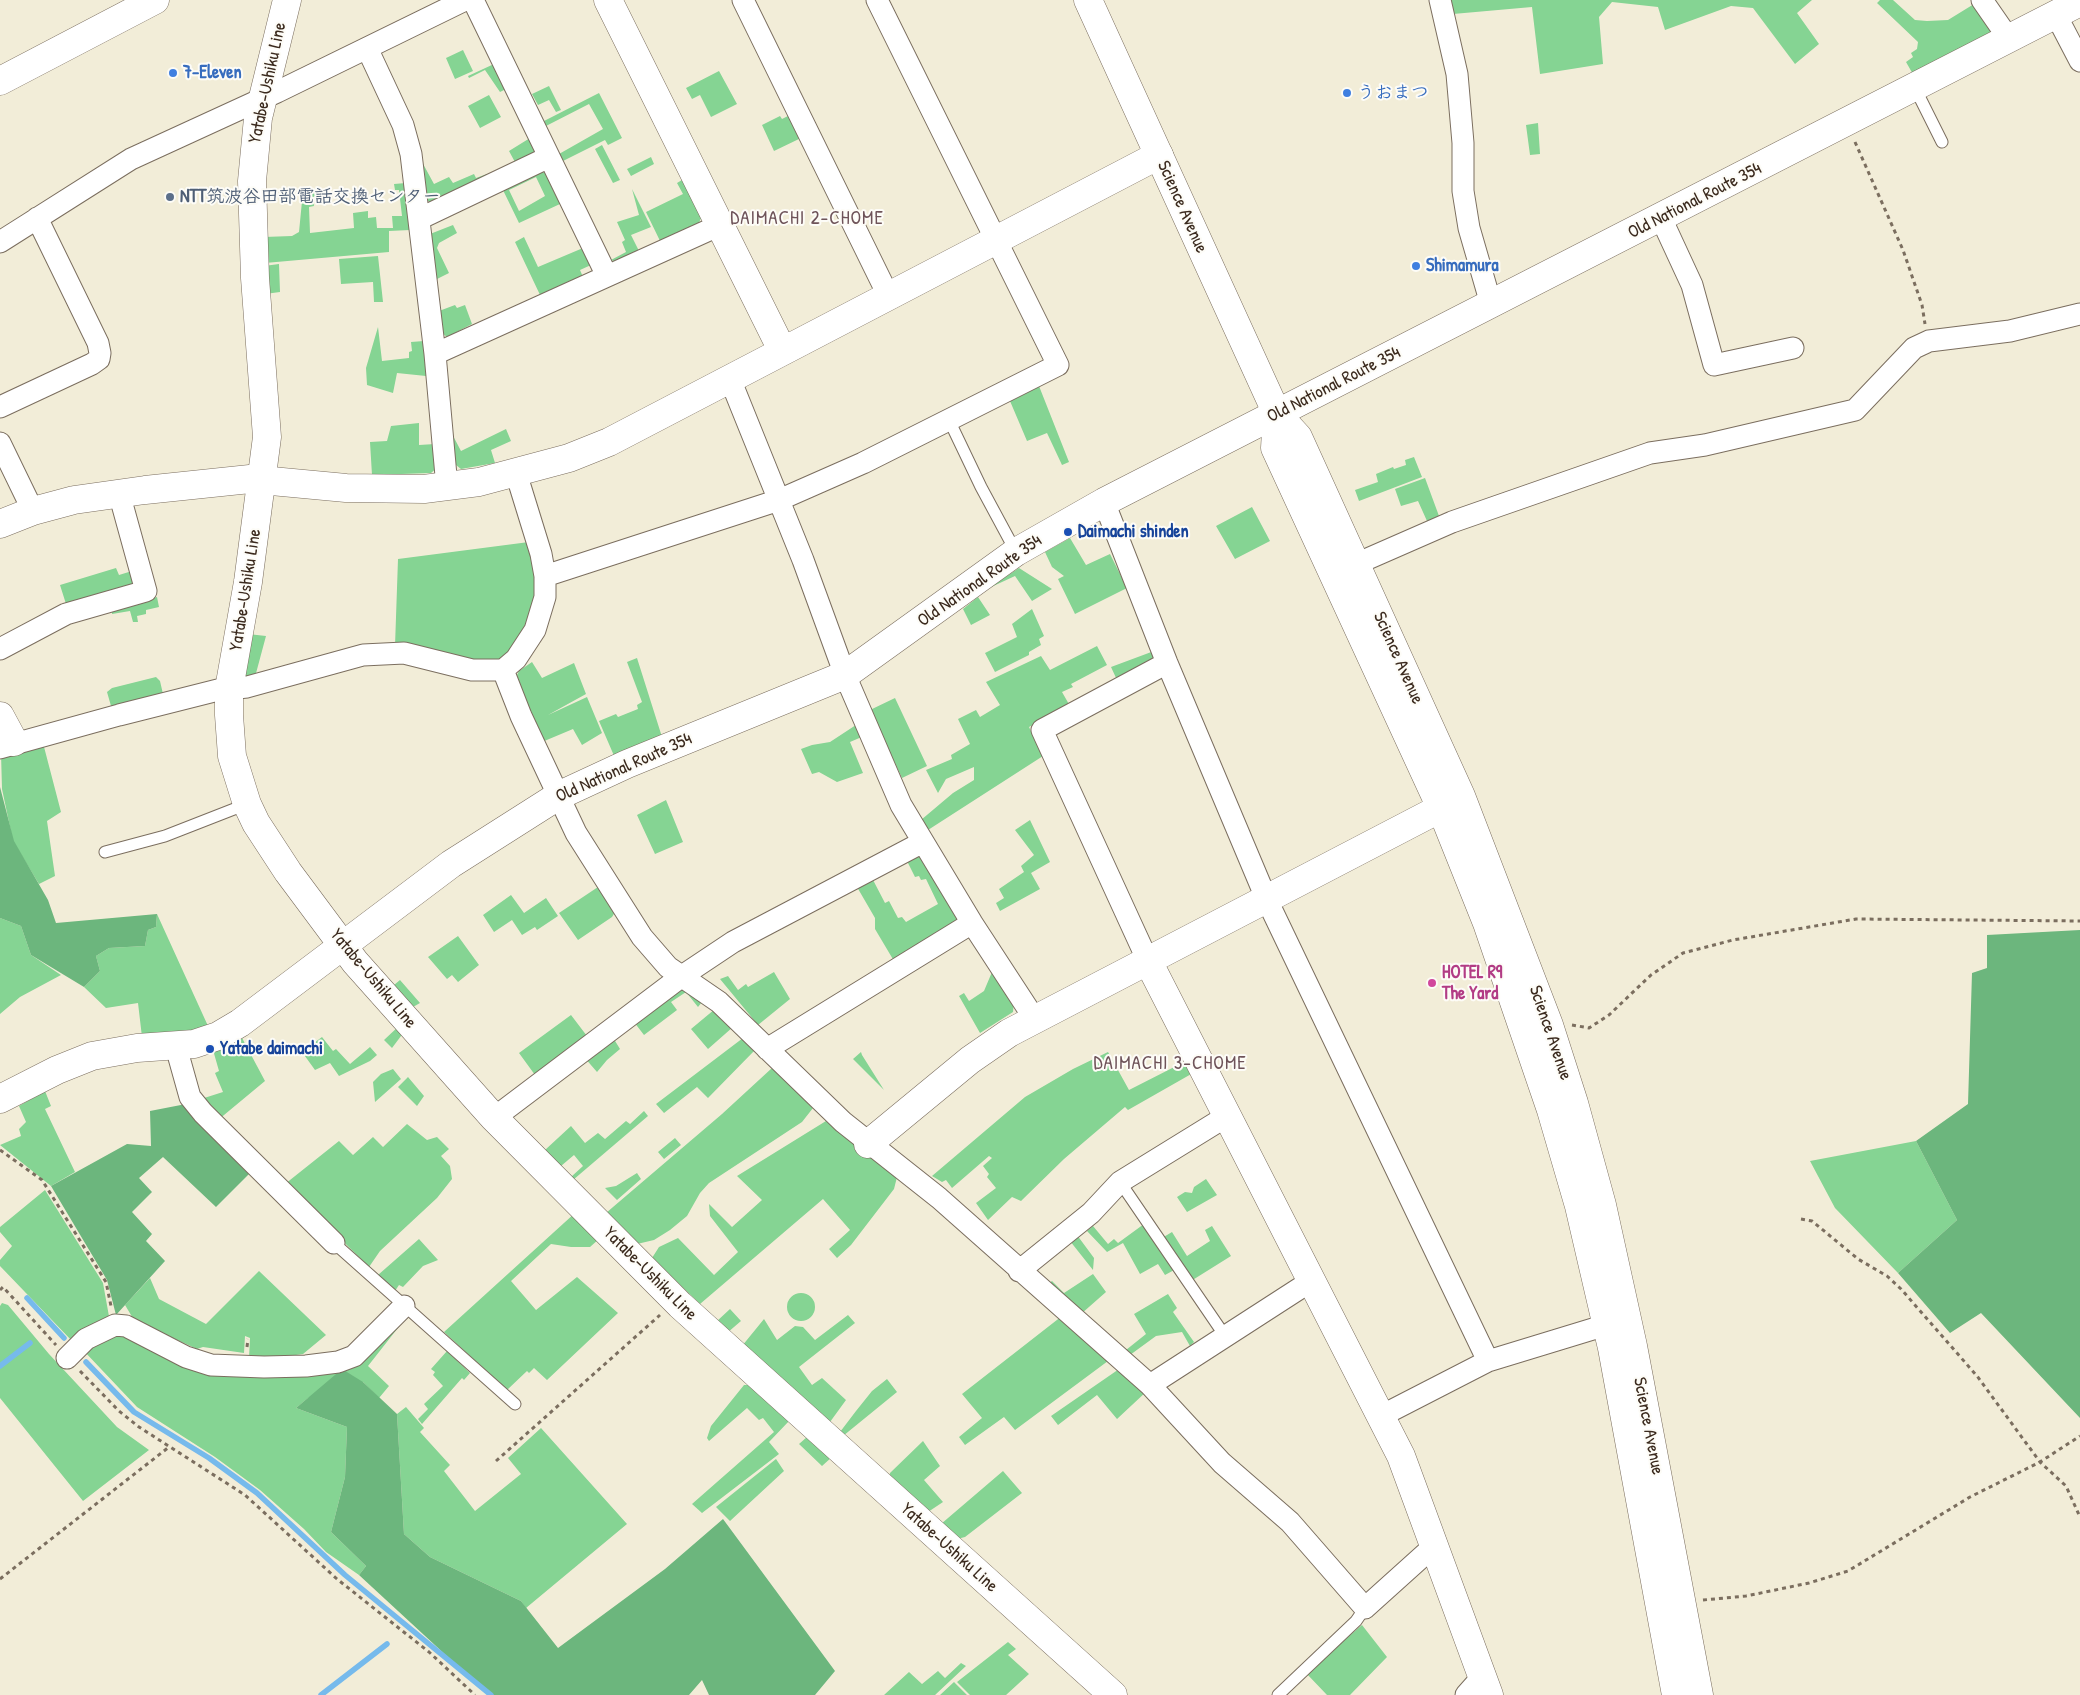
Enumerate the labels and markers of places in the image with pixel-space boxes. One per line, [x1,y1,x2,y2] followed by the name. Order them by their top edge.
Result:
[183,62,242,84] place label: 7-Eleven
[167,67,179,79] marker: 7-Eleven
[1357,82,1429,104] place label: うおまつ
[1341,87,1353,99] marker: うおまつ
[180,186,440,208] place label: NTT筑波谷田部電話交換センター
[164,191,176,203] marker: NTT筑波谷田部電話交換センター
[1426,255,1499,277] place label: Shimamura
[1410,260,1422,272] marker: Shimamura
[1078,521,1189,543] place label: Daimachi shinden
[1062,526,1074,538] marker: Daimachi shinden
[1442,962,1502,1004] place label: HOTEL R9 The Yard
[1426,977,1438,989] marker: HOTEL R9 The Yard
[220,1038,323,1060] place label: Yatabe daimachi
[204,1043,216,1055] marker: Yatabe daimachi

